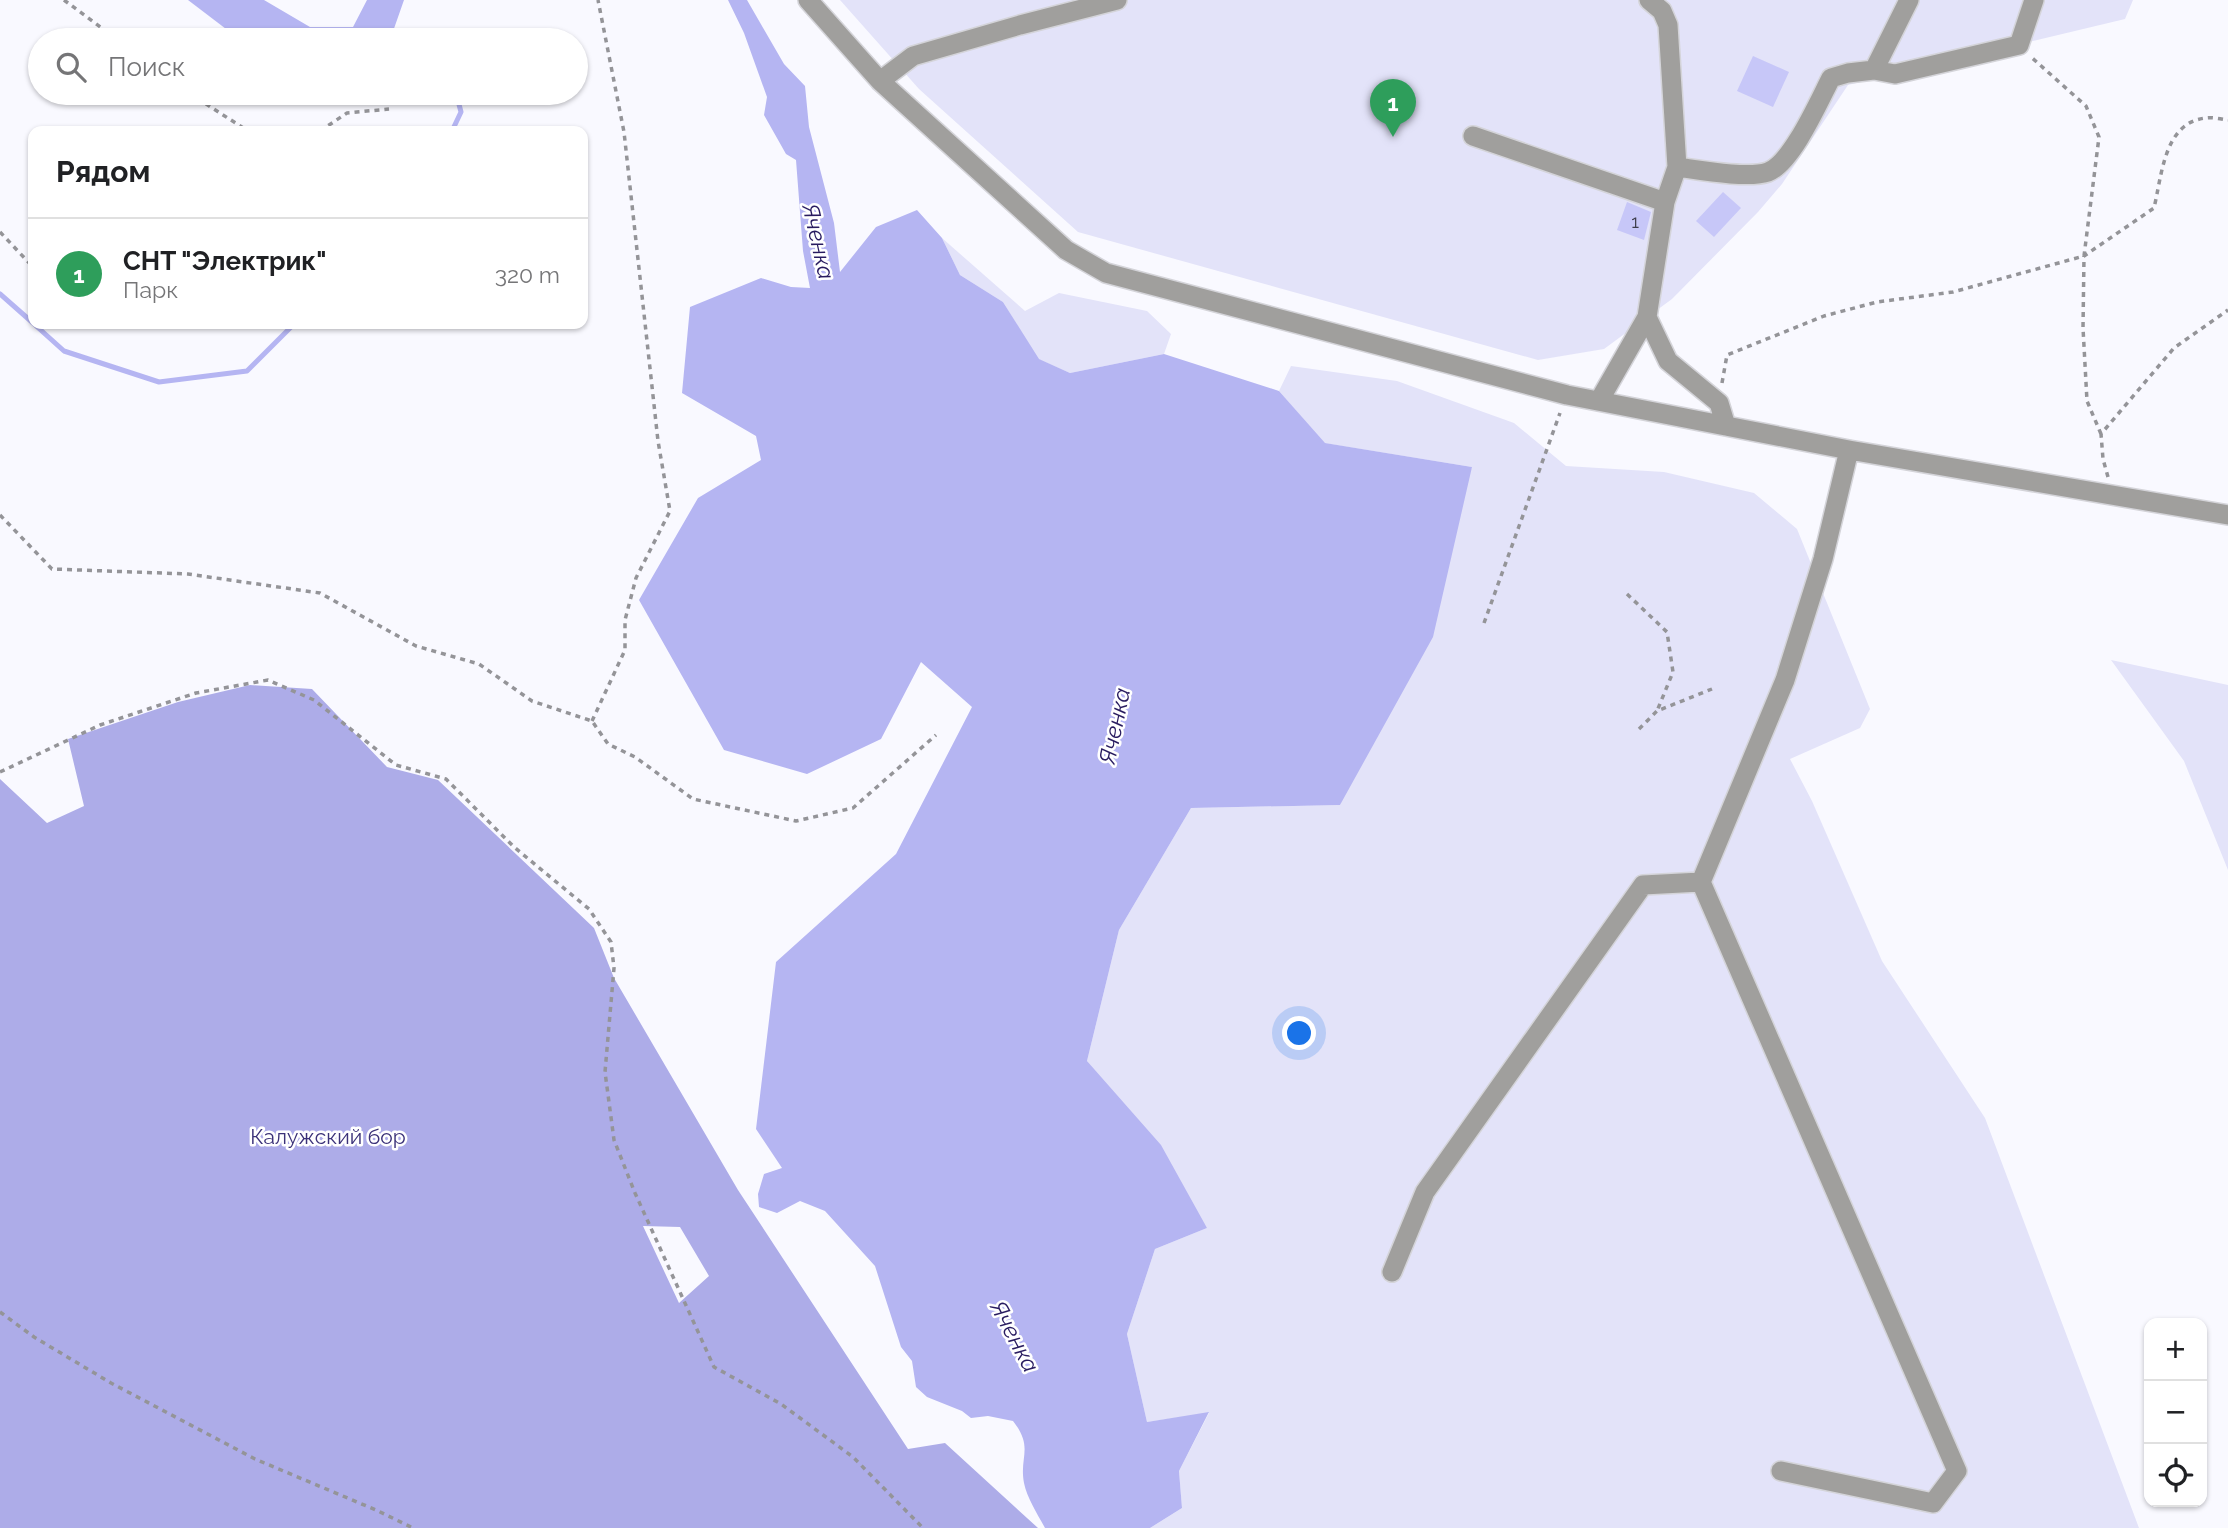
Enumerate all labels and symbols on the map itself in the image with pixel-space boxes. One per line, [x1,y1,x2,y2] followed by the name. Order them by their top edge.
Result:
[1370,79,1416,137] pin: 1
[797,200,841,282] water label: Яченка
[1631,211,1639,232] house number: 1
[1093,685,1135,767] water label: Яченка
[1282,1016,1316,1050] your location
[250,1124,406,1149] park label: Калужский бор
[985,1295,1045,1377] water label: Яченка

